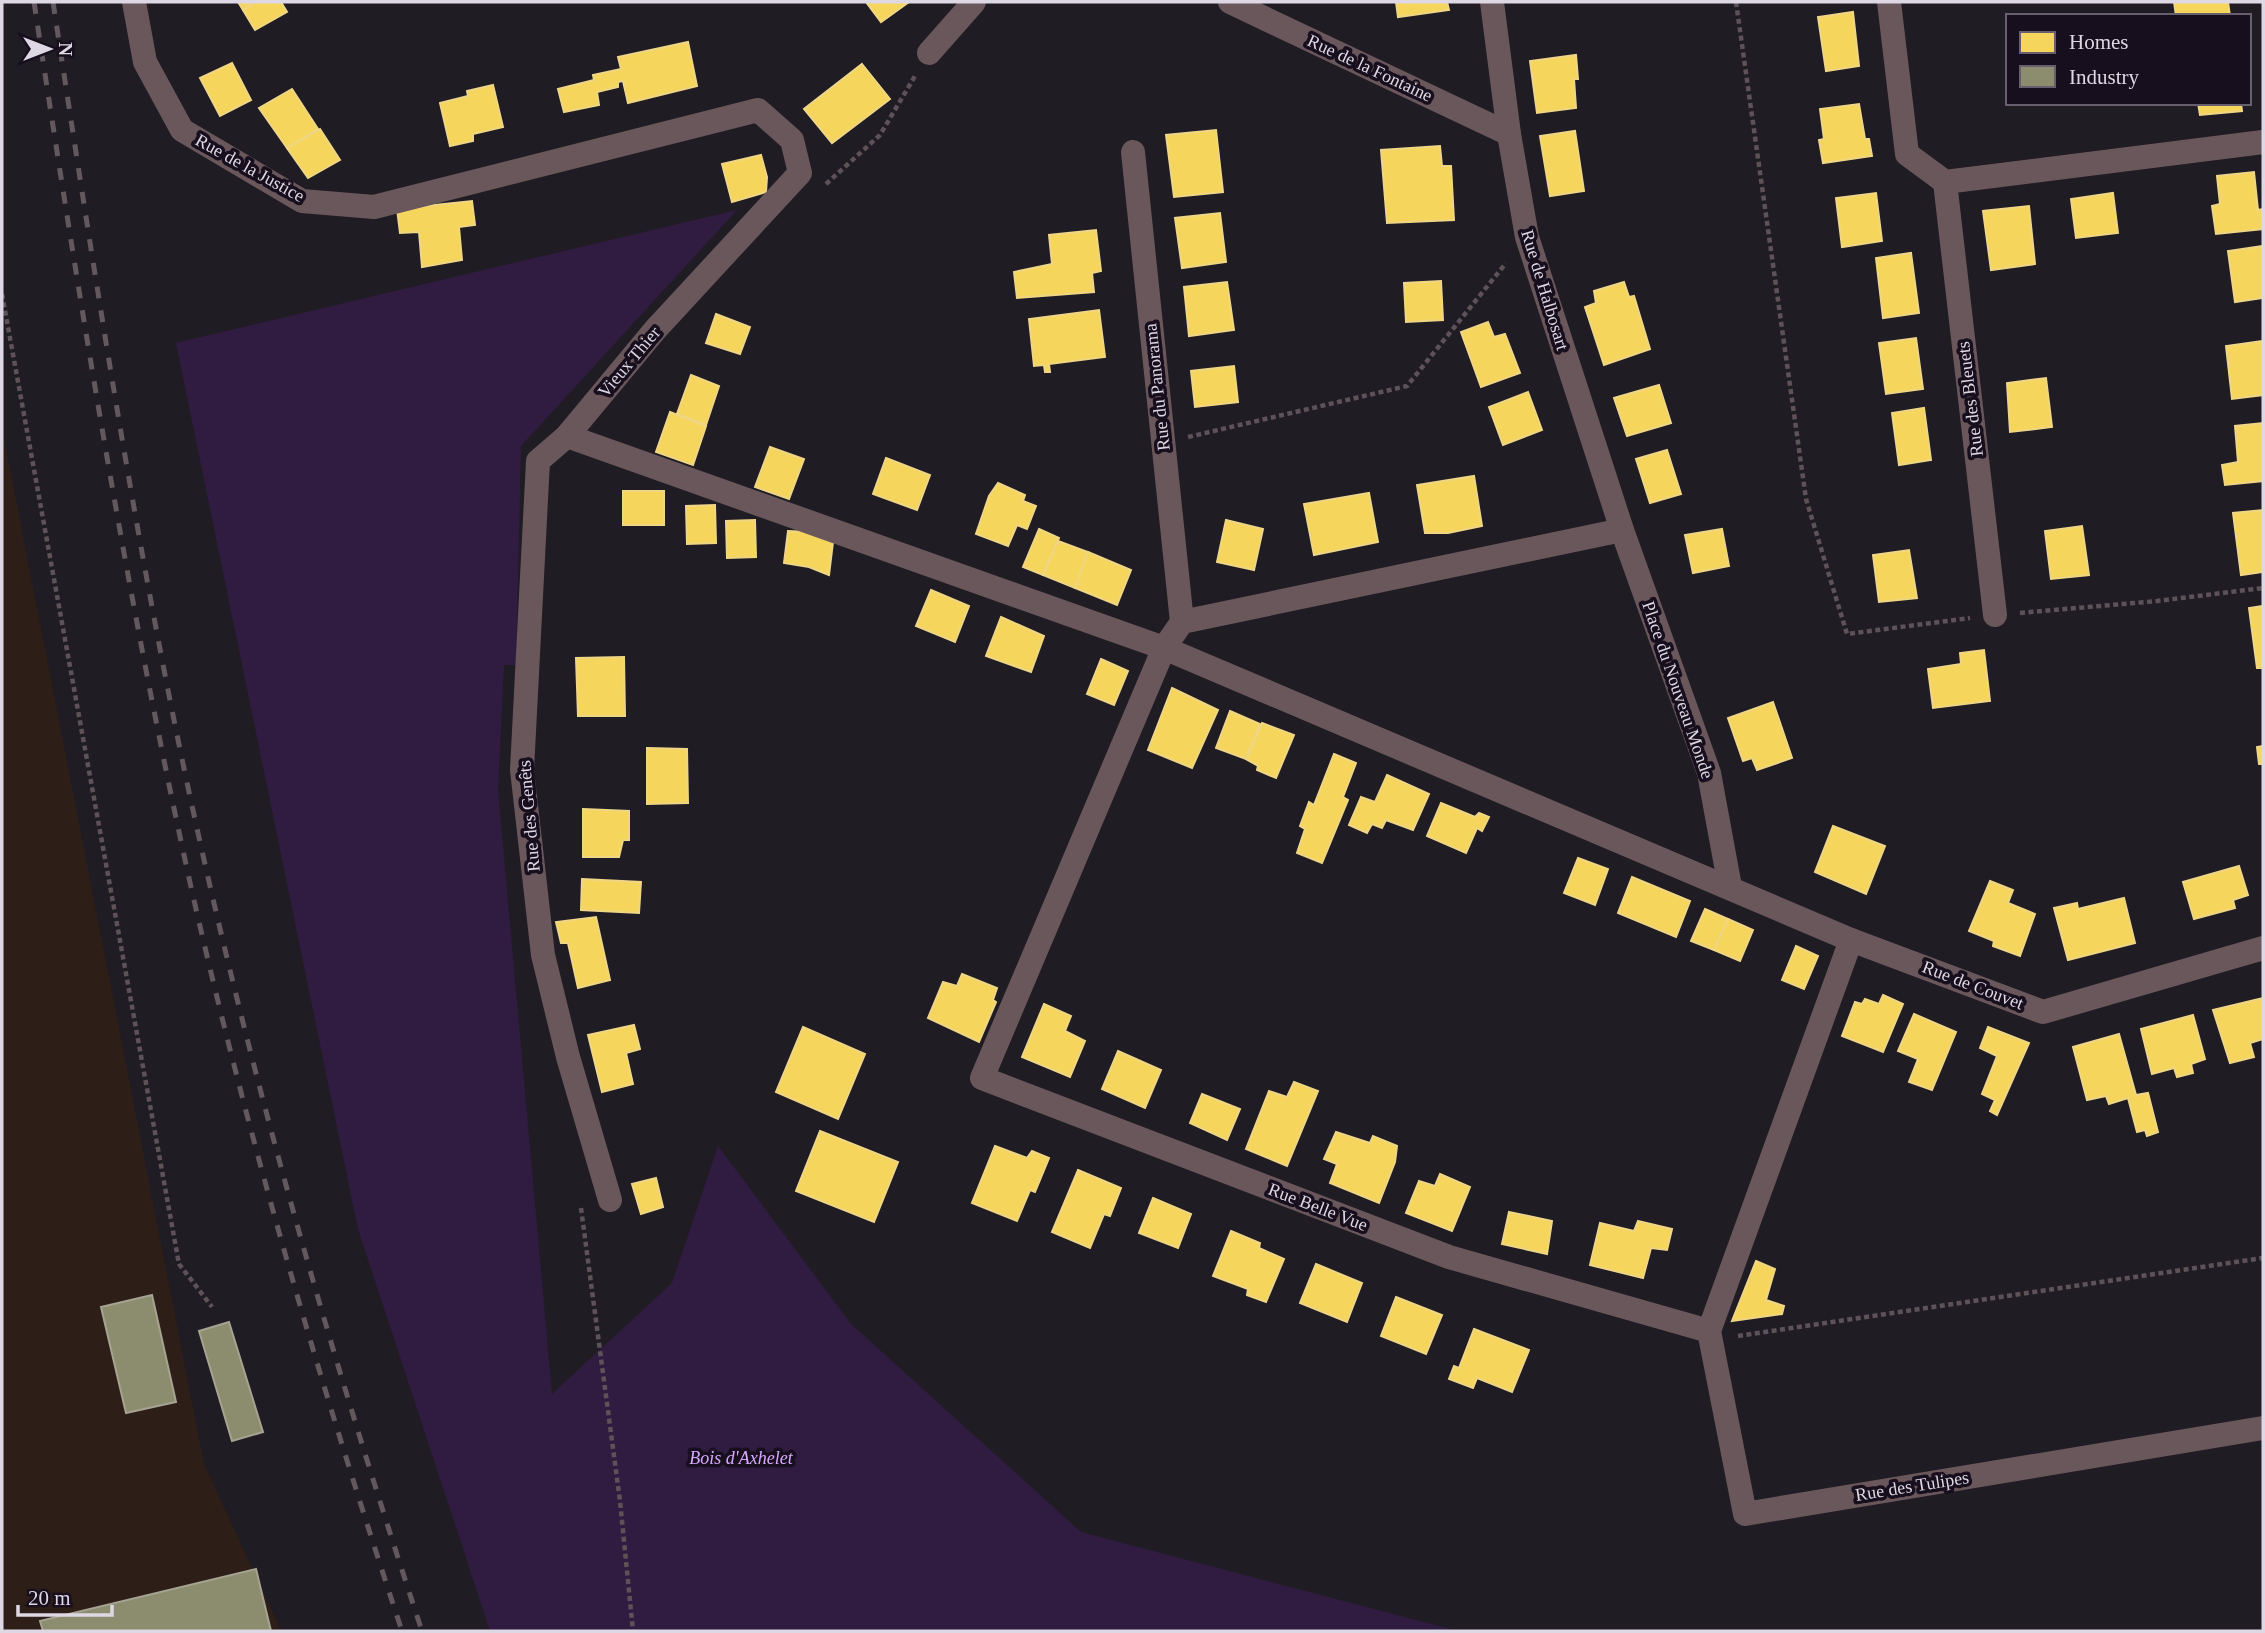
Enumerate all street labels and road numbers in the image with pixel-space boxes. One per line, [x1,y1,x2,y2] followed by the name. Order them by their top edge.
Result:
[1304,30,1436,106] street label: Rue de la Fontaine
[192,130,308,206] street label: Rue de la Justice
[1517,227,1573,353] street label: Rue de Halbosart
[1140,322,1174,452] street label: Rue du Panorama
[594,323,664,401] street label: Vieux Thier
[1953,340,1987,458] street label: Rue des Bleuets
[1638,599,1718,781] street label: Place du Nouveau Monde
[514,759,544,873] street label: Rue des Genêts
[1919,956,2027,1014] street label: Rue de Couvet
[1266,1179,1370,1235] street label: Rue Belle Vue
[1854,1467,1970,1505] street label: Rue des Tulipes

